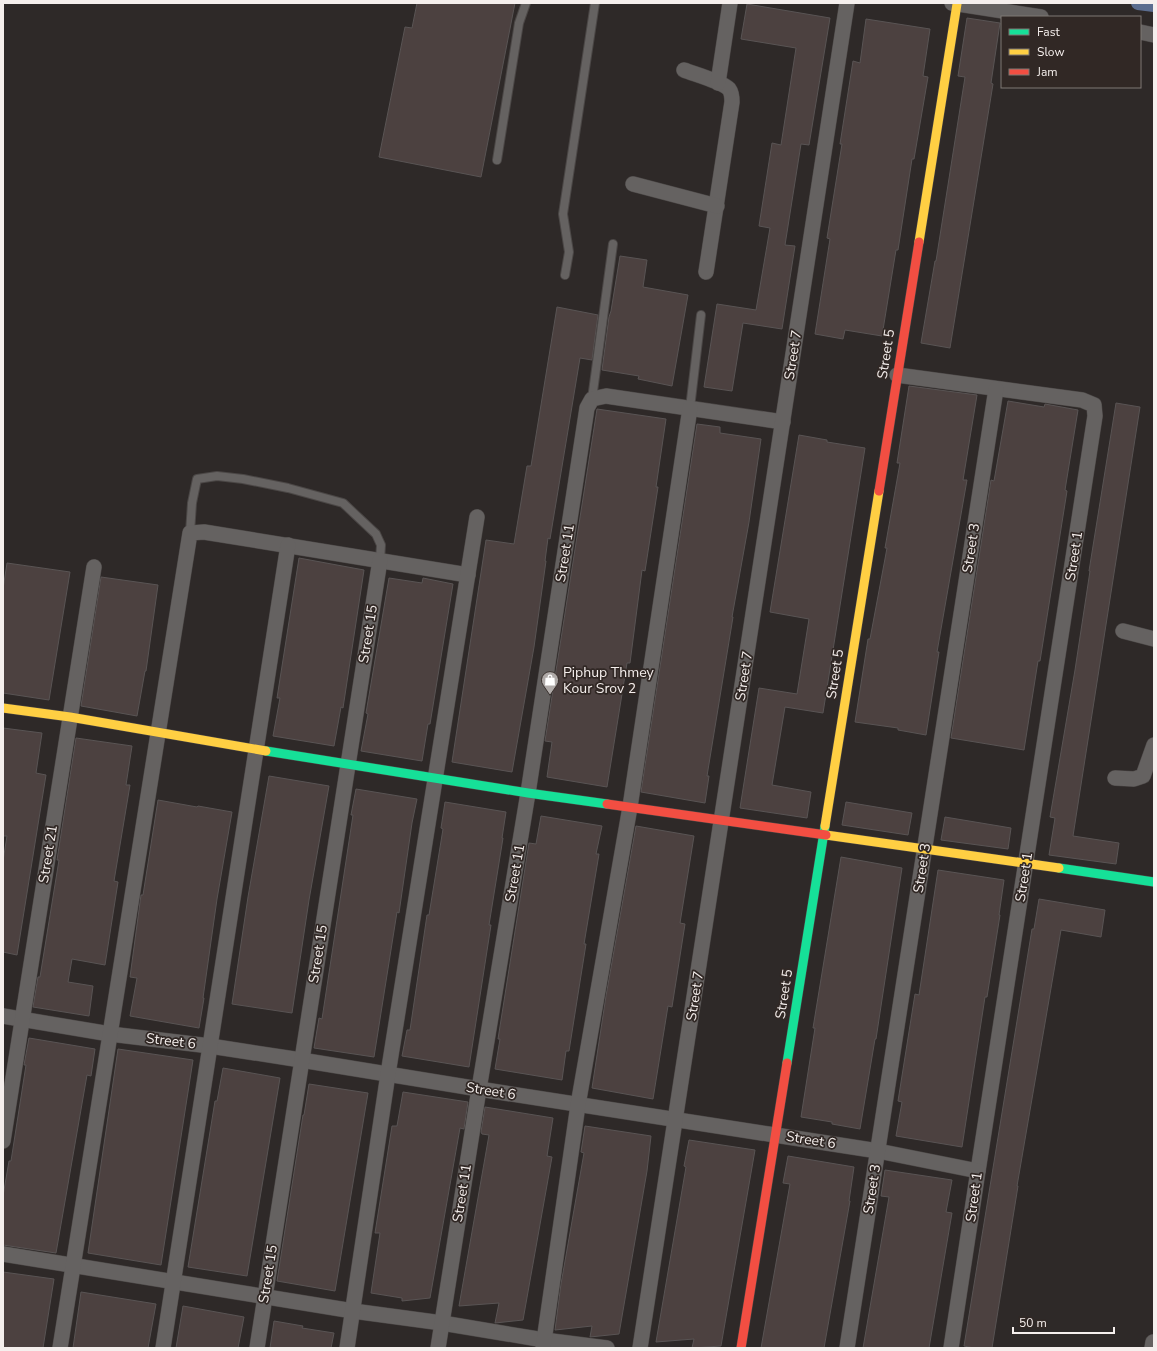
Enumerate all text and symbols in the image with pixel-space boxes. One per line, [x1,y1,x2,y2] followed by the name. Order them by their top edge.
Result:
[1001,16,1141,88] legend
[1037,24,1060,40] text: Fast
[1037,44,1065,60] text: Slow
[1036,64,1058,80] text: Jam
[873,328,899,380] street label: Street 5
[780,329,806,381] street label: Street 7
[958,522,984,574] street label: Street 3
[551,523,579,583] street label: Street 11
[1061,530,1087,582] street label: Street 1
[354,604,382,664] street label: Street 15
[822,648,848,700] street label: Street 5
[731,650,757,702] street label: Street 7
[563,663,655,698] place label: Piphup Thmey Kour Srov 2
[540,670,560,695] shop icon: Piphup Thmey Kour Srov 2
[34,824,62,884] street label: Street 21
[501,842,529,904] street label: Street 11
[909,842,935,894] street label: Street 3
[1011,851,1037,903] street label: Street 1
[304,924,332,984] street label: Street 15
[771,968,797,1020] street label: Street 5
[682,970,708,1022] street label: Street 7
[145,1029,197,1053] street label: Street 6
[465,1078,517,1104] street label: Street 6
[785,1127,837,1153] street label: Street 6
[448,1163,476,1223] street label: Street 11
[859,1163,885,1215] street label: Street 3
[961,1171,987,1223] street label: Street 1
[254,1244,282,1304] street label: Street 15
[1013,1309,1114,1335] scale bar
[1019,1315,1047,1331] text: 50 m

